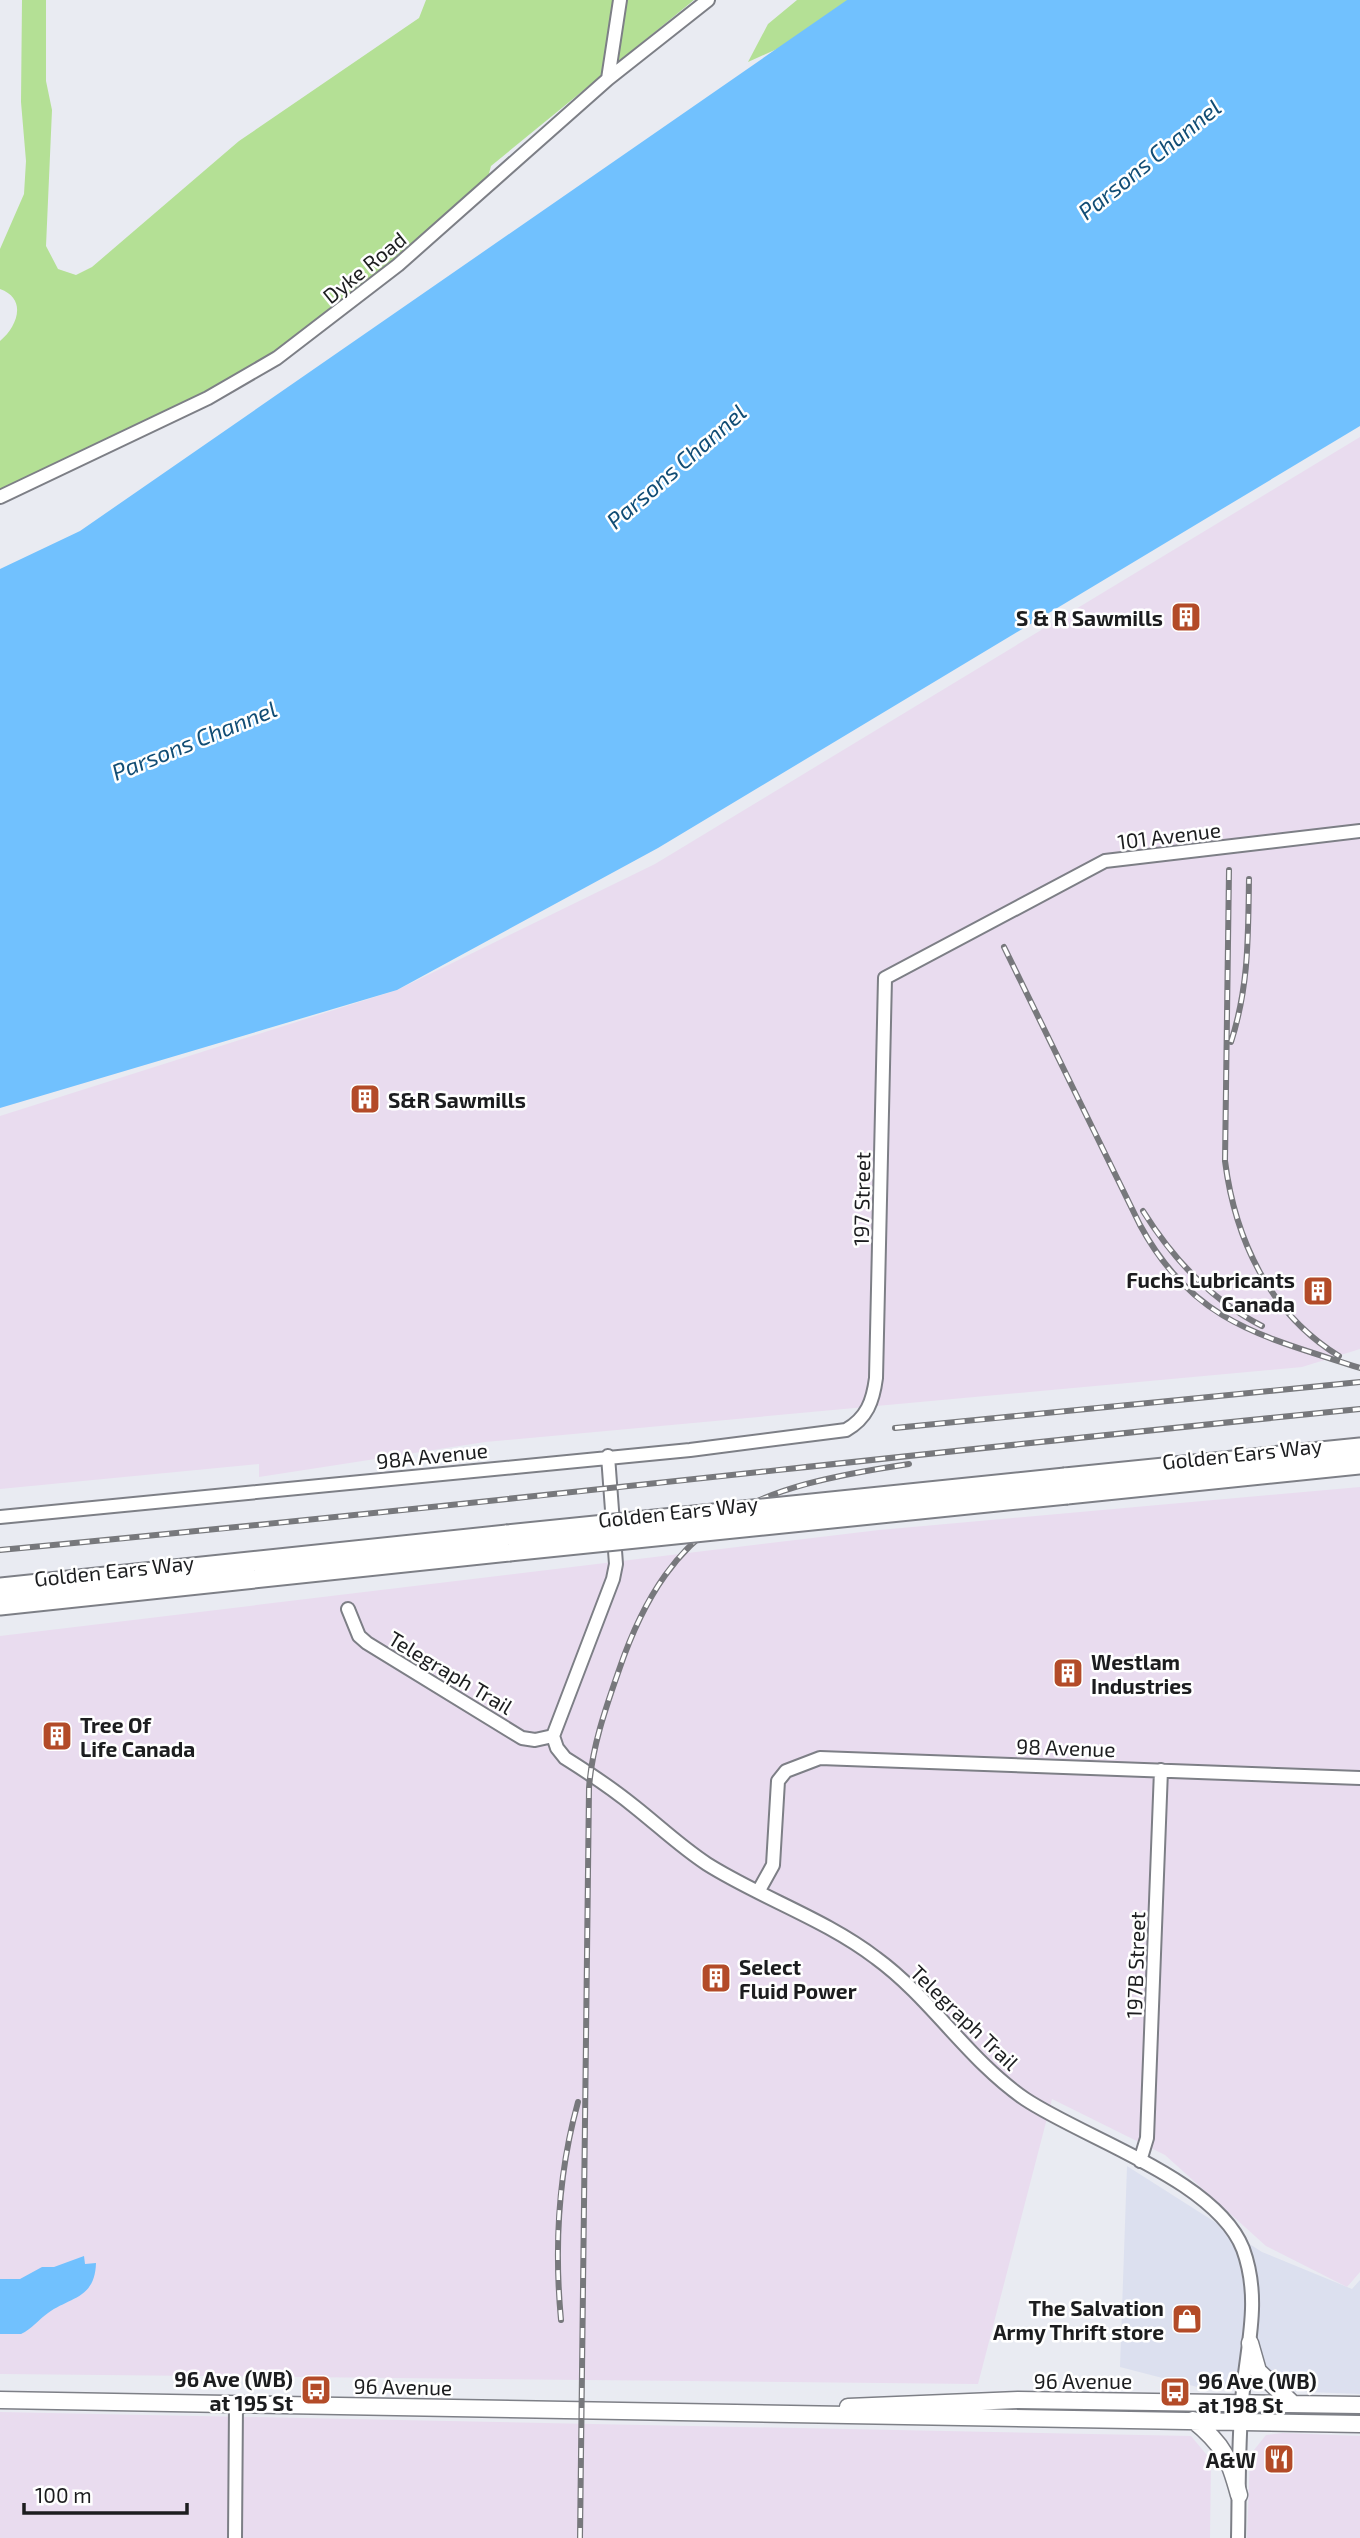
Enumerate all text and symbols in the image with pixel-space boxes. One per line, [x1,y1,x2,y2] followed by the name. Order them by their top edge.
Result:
[1072,93,1226,225] water label: Parsons Channel
[317,226,411,308] street label: Dyke Road
[601,398,751,534] water label: Parsons Channel
[1169,600,1203,634] building icon: S & R Sawmills
[1016,605,1163,630] place label: S & R Sawmills
[107,694,281,786] water label: Parsons Channel
[1116,816,1222,854] street label: 101 Avenue
[348,1082,382,1116] building icon: S&R Sawmills
[388,1087,526,1112] place label: S&R Sawmills
[848,1152,874,1246] street label: 197 Street
[1126,1267,1295,1316] place label: Fuchs Lubricants Canada
[1301,1274,1335,1308] building icon: Fuchs Lubricants Canada
[1161,1432,1323,1474] street label: Golden Ears Way
[375,1437,489,1473] street label: 98A Avenue
[597,1490,759,1532] street label: Golden Ears Way
[33,1549,195,1591] street label: Golden Ears Way
[384,1625,518,1719] street label: Telegraph Trail
[1091,1649,1192,1698] place label: Westlam Industries
[1051,1656,1085,1690] building icon: Westlam Industries
[80,1712,195,1761] place label: Tree Of Life Canada
[40,1719,74,1753] building icon: Tree Of Life Canada
[1016,1733,1116,1761] street label: 98 Avenue
[1121,1911,1149,2019] street label: 197B Street
[739,1954,857,2003] place label: Select Fluid Power
[906,1959,1025,2075] street label: Telegraph Trail
[699,1961,733,1995] building icon: Select Fluid Power
[993,2295,1164,2345] place label: The Salvation Army Thrift store
[1170,2302,1204,2336] shop icon: The Salvation Army Thrift store
[174,2366,293,2415] place label: 96 Ave (WB) at 195 St
[1034,2368,1132,2393] street label: 96 Avenue
[1198,2368,1317,2417] place label: 96 Ave (WB) at 198 St
[299,2373,333,2407] bus stop icon: 96 Ave (WB) at 195 St
[354,2373,452,2399] street label: 96 Avenue
[1158,2375,1192,2409] bus stop icon: 96 Ave (WB) at 198 St
[1262,2442,1296,2476] restaurant icon: A&W
[1206,2447,1256,2472] place label: A&W
[24,2472,187,2516] scale bar
[35,2482,92,2507] text: 100 m

